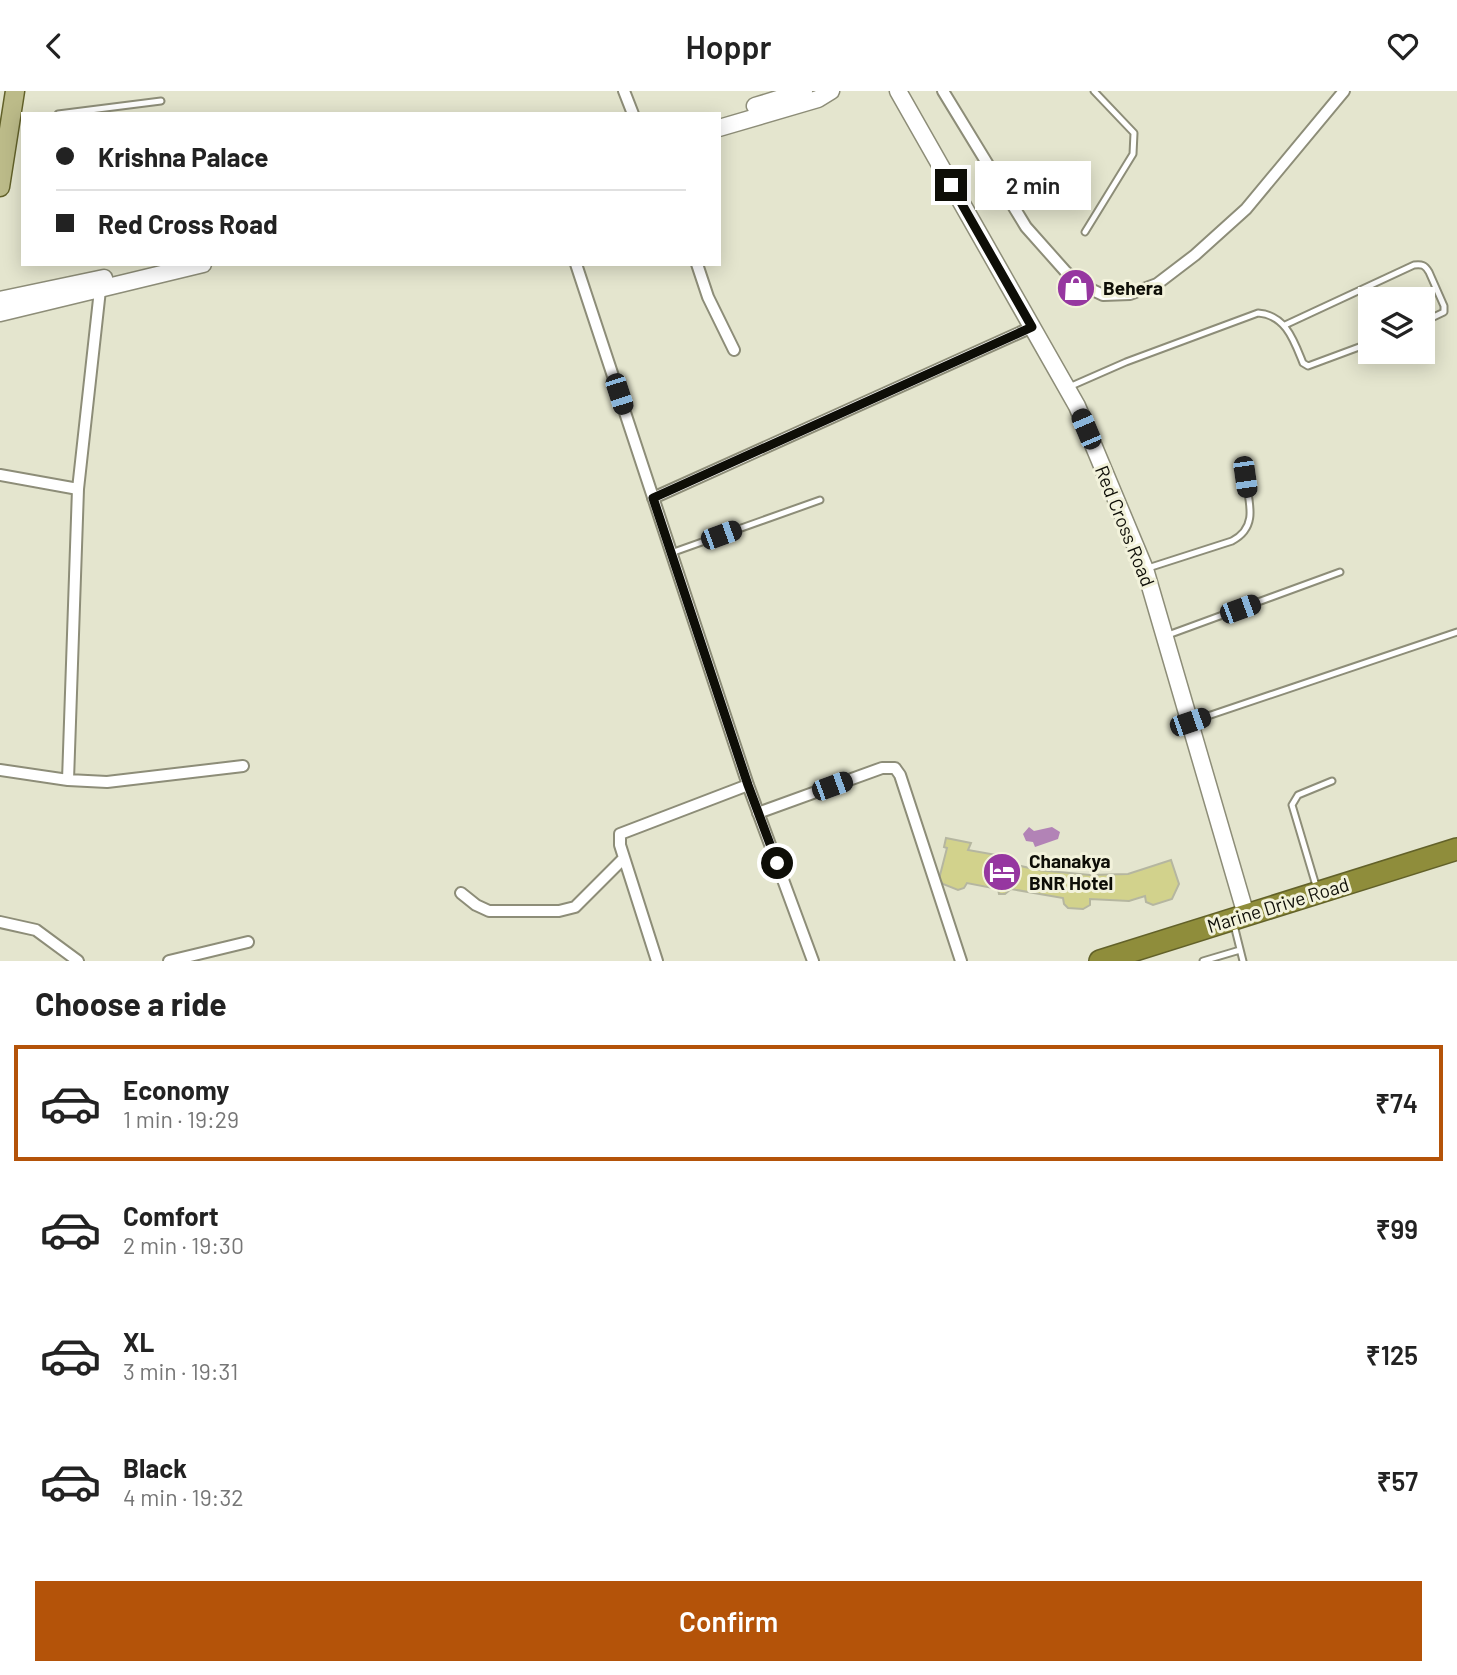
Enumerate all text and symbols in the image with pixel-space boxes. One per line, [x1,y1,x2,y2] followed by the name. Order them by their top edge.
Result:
[35,27,73,65] icon: back
[685,27,772,65] text: Hoppr
[1384,27,1422,65] icon: heart
[98,141,268,172] text: Krishna Palace
[976,161,1091,210] callout: 2 min
[935,169,967,201] route end
[1006,171,1060,199] text: 2 min
[98,208,278,239] text: Red Cross Road
[1055,267,1097,309] shop icon: Behera
[1103,276,1163,299] place label: Behera
[1358,287,1435,364] map controls
[1358,287,1435,364] button: layers
[603,371,636,417] car
[1069,406,1104,452] car
[1232,455,1259,499] car
[1091,462,1160,590] street label: Red Cross Road
[698,518,745,552] car
[1217,592,1264,626] car
[1167,705,1214,739] car
[809,769,856,803] car
[761,847,793,879] route start
[1029,849,1113,894] place label: Chanakya BNR Hotel
[981,851,1023,893] hotel icon: Chanakya BNR Hotel
[1204,872,1352,937] street label: Marine Drive Road
[35,984,227,1022] text: Choose a ride
[39,1072,102,1135] icon: car
[123,1074,229,1105] text: Economy
[1375,1087,1418,1118] text: ₹74
[123,1105,239,1133] text: 1 min · 19:29
[39,1198,102,1261] icon: car
[123,1200,219,1231] text: Comfort
[1376,1213,1418,1244] text: ₹99
[123,1231,244,1259] text: 2 min · 19:30
[39,1324,102,1387] icon: car
[123,1326,154,1357] text: XL
[1366,1339,1418,1370] text: ₹125
[123,1357,238,1385] text: 3 min · 19:31
[39,1450,102,1513] icon: car
[123,1452,187,1483] text: Black
[1377,1465,1418,1496] text: ₹57
[123,1483,244,1511] text: 4 min · 19:32
[35,1581,1422,1661] button: Confirm

